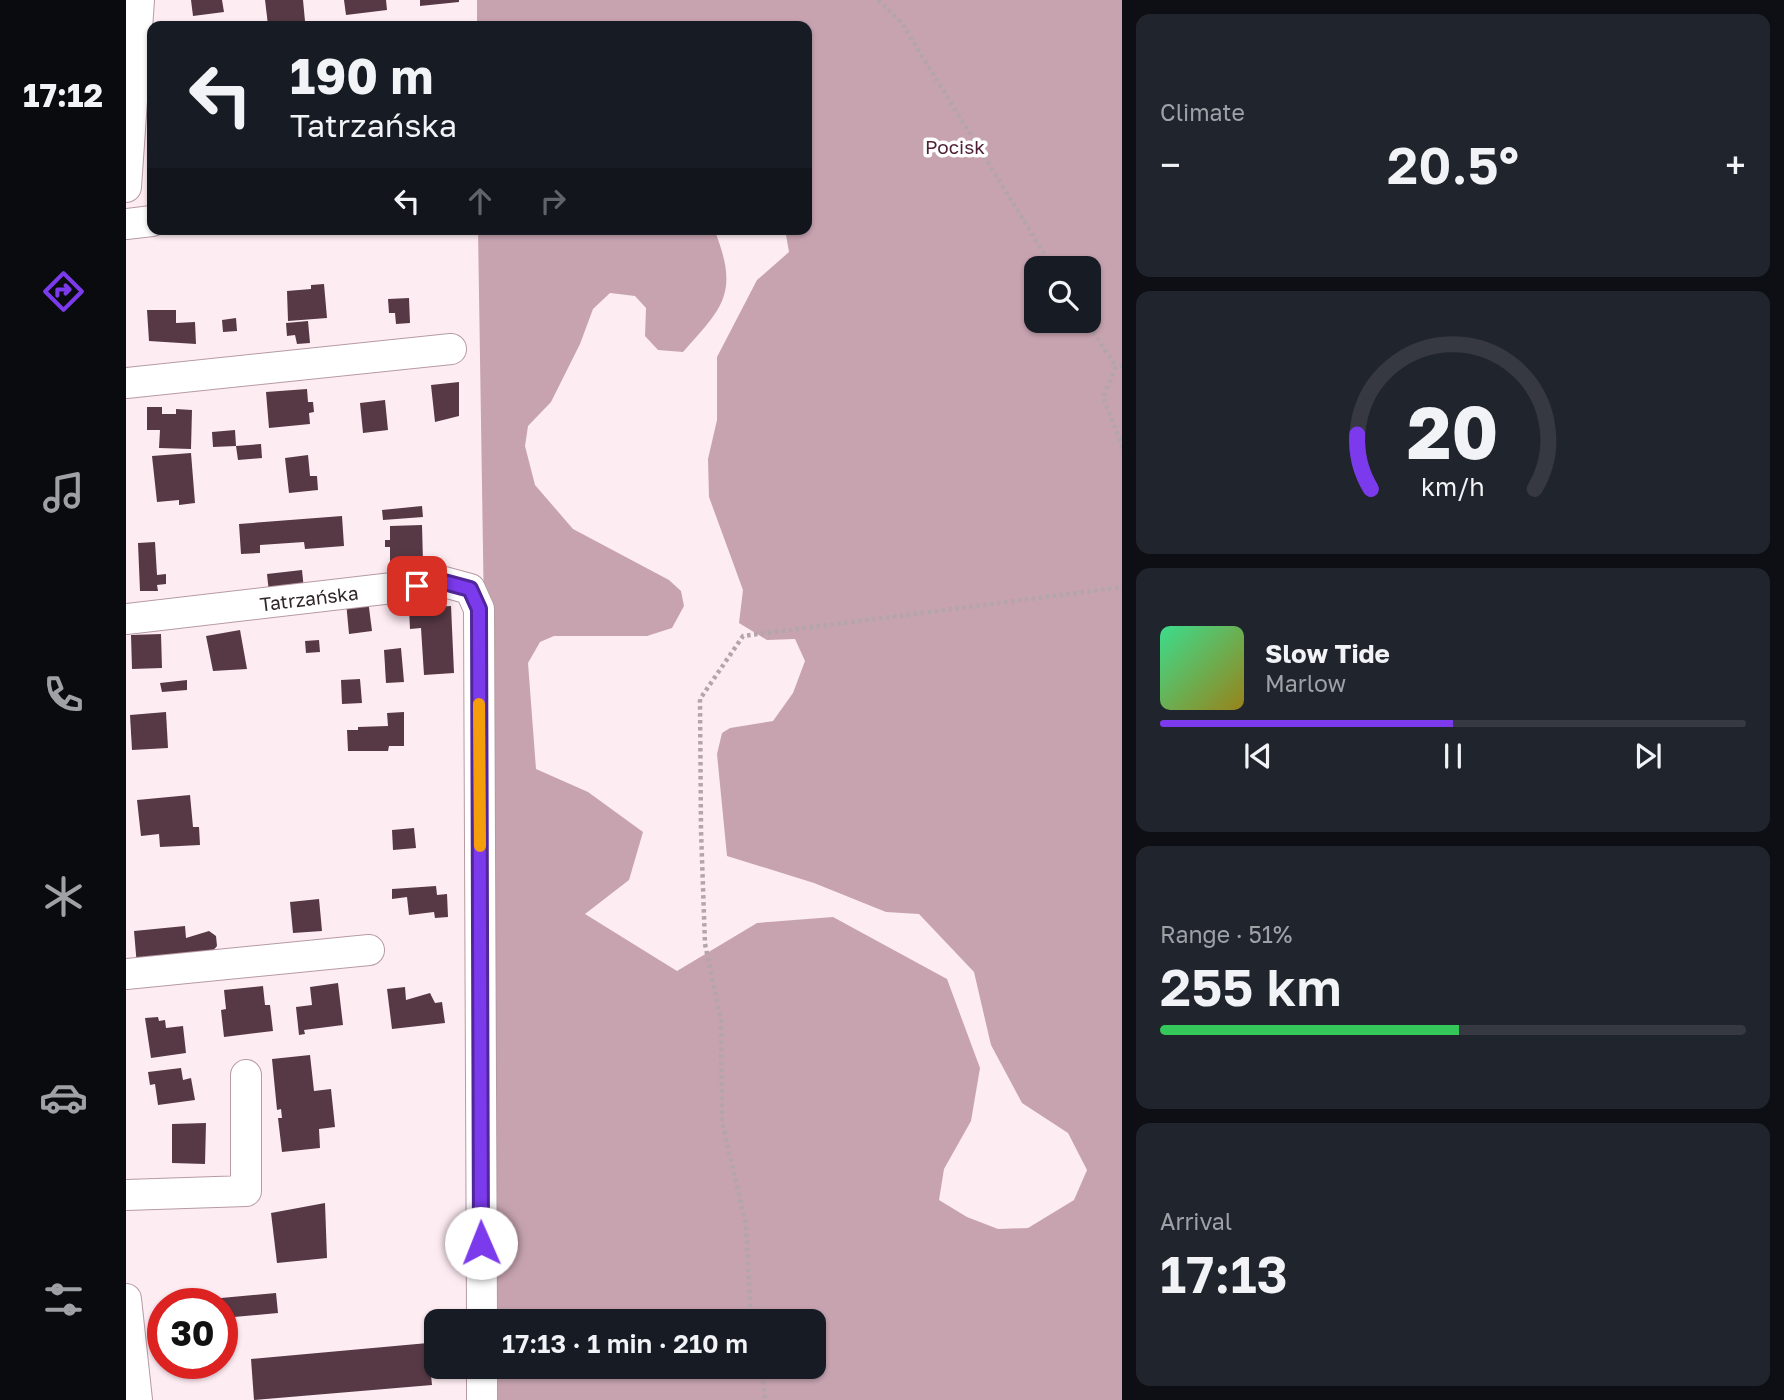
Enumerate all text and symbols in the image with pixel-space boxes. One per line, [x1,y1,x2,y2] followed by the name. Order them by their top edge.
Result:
[290,46,433,105] text: 190 m
[175,49,266,140] icon: left
[23,76,103,114] text: 17:12
[1160,98,1245,126] text: Climate
[290,106,457,144] text: Tatrzańska
[1387,133,1519,195] text: 20.5°
[925,135,985,158] park label: Pocisk
[1160,142,1181,187] text: −
[1725,142,1746,187] text: +
[388,182,426,220] icon: left
[461,182,499,220] icon: ahead
[534,182,572,220] icon: right
[1024,256,1101,333] map controls
[1024,256,1101,333] button: search
[39,267,88,316] icon: directions
[1407,388,1499,475] text: 20
[39,468,88,517] icon: music
[1421,471,1485,502] text: km/h
[387,556,447,616] pin
[398,567,436,605] icon: arrive
[258,581,360,615] street label: Tatrzańska
[1265,638,1390,669] text: Slow Tide
[1265,669,1346,697] text: Marlow
[39,670,88,719] icon: phone
[1239,737,1277,775] icon: previous
[1434,737,1472,775] icon: pause
[1629,737,1667,775] icon: next
[39,872,88,921] icon: climate
[1160,920,1292,948] text: Range · 51%
[1160,955,1342,1017] text: 255 km
[39,1073,88,1122] icon: car
[444,1206,518,1280] position arrow
[1160,1207,1232,1235] text: Arrival
[1160,1242,1288,1304] text: 17:13
[39,1275,88,1324] icon: filters
[147,1288,238,1379] speed limit sign: 30
[502,1328,748,1359] text: 17:13 · 1 min · 210 m

